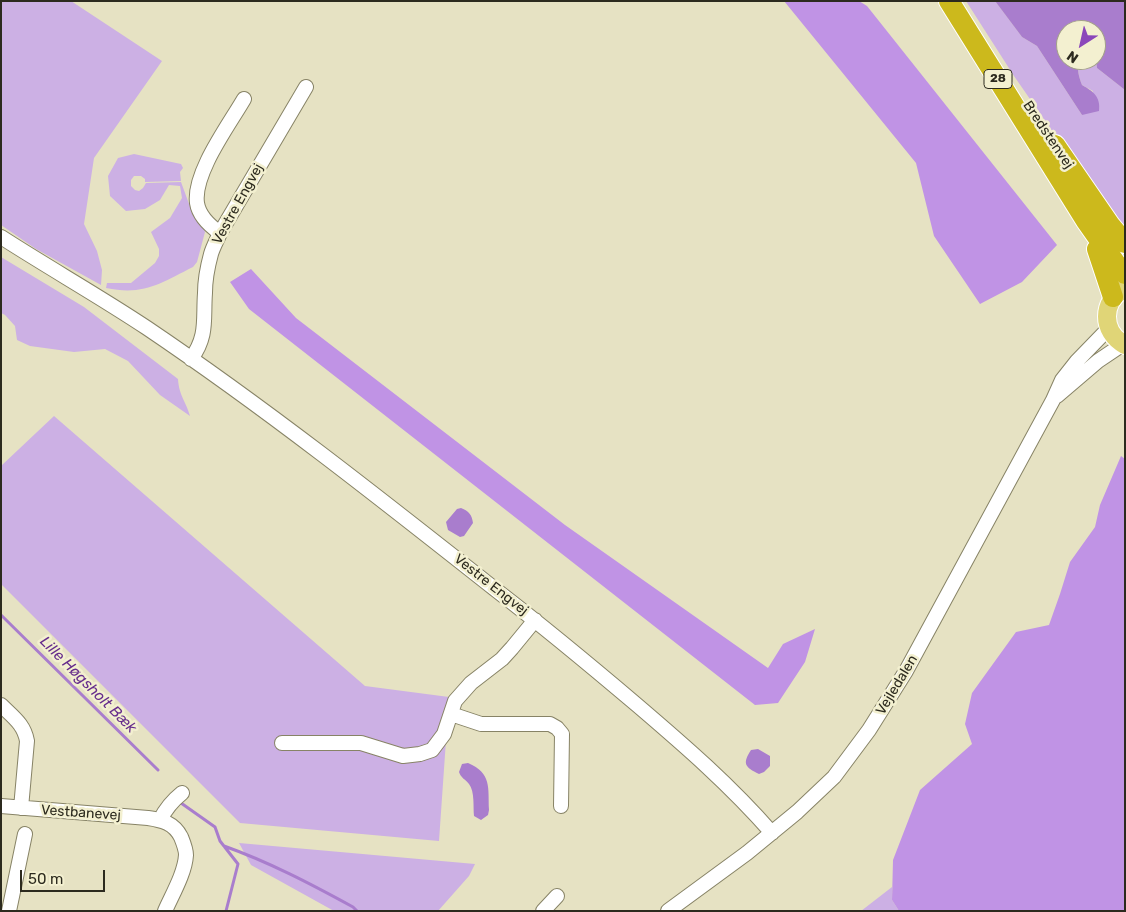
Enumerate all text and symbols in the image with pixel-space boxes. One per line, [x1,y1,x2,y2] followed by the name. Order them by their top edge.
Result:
[1056,20,1106,70] north arrow
[1064,47,1082,67] text: N
[984,70,1012,88] road number: 28
[1019,98,1077,172] street label: Bredstenvej
[209,161,267,247] street label: Vestre Engvej
[451,551,531,619] street label: Vestre Engvej
[36,633,140,737] water label: Lille Høgsholt Bæk
[873,652,921,718] street label: Vejledalen
[41,802,121,824] street label: Vestbanevej
[22,860,108,892] scale bar
[28,870,63,888] text: 50 m

